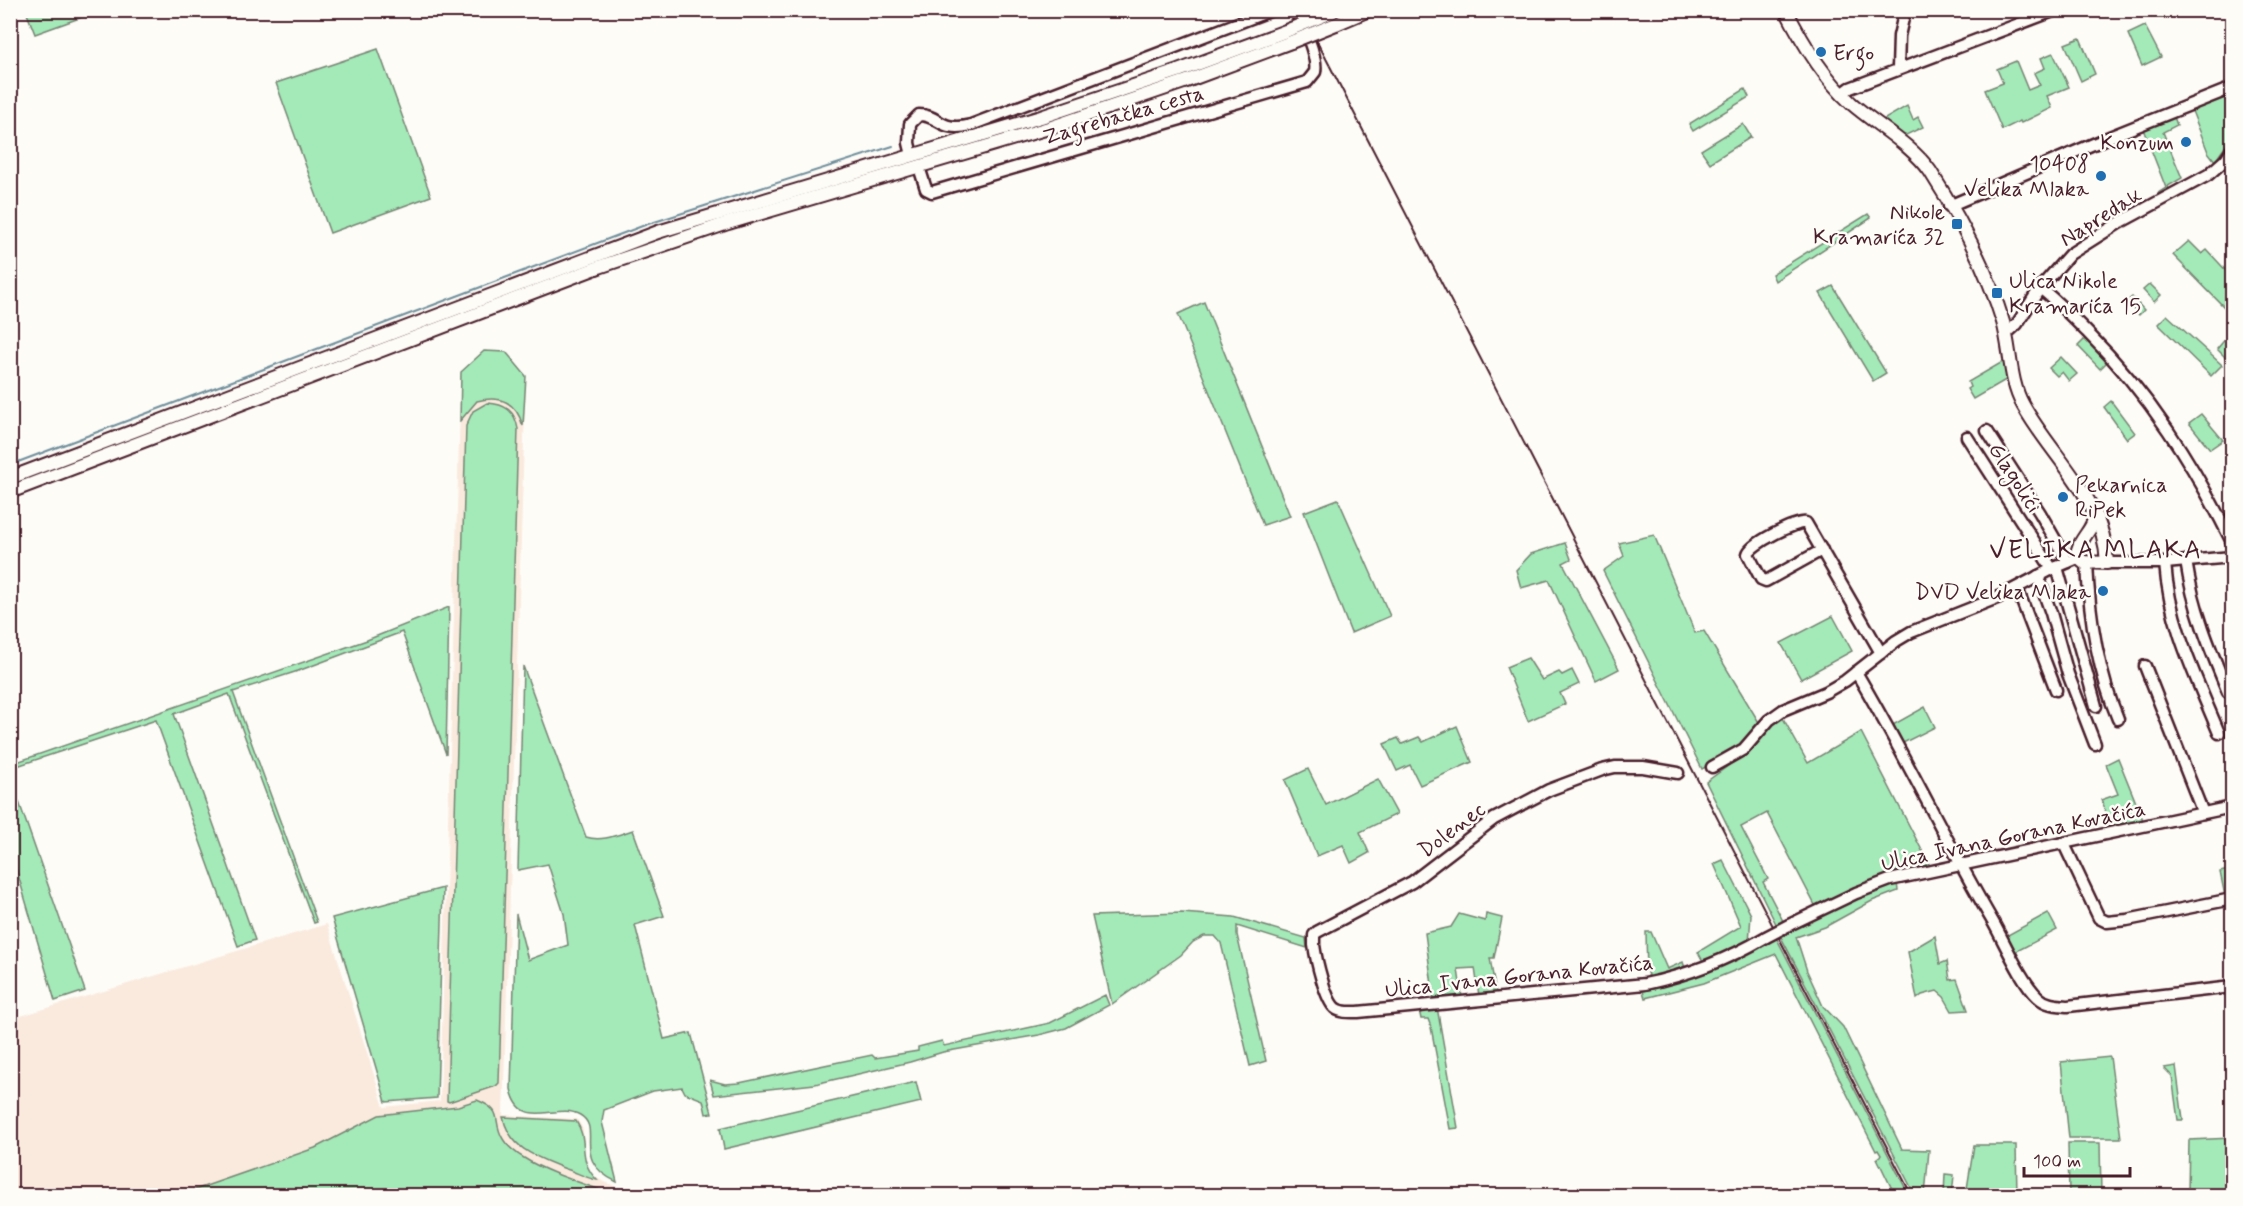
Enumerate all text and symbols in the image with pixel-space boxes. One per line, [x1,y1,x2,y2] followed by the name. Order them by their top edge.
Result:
[1833,40,1874,71] place label: Ergo
[1814,45,1828,59] marker: Ergo
[1040,80,1208,155] street label: Zagrebačka cesta
[2100,130,2174,158] place label: Konzum
[2179,135,2193,149] marker: Konzum
[1964,151,2090,204] place label: 10408 Velika Mlaka
[2094,169,2108,183] marker: 10408 Velika Mlaka
[2055,182,2147,254] street label: Napredak
[1813,199,1945,252] place label: Nikole Kramarića 32
[1950,217,1964,231] marker: Nikole Kramarića 32
[2009,268,2141,321] place label: Ulica Nikole Kramarića 15
[1990,286,2004,300] marker: Ulica Nikole Kramarića 15
[1979,438,2047,520] street label: Glagolići
[2075,472,2167,525] place label: Pekarnica RiPek
[2056,490,2070,504] marker: Pekarnica RiPek
[1989,534,2203,568] district label: VELIKA MLAKA
[1915,579,2092,607] place label: DVD Velika Mlaka
[2096,584,2110,598] marker: DVD Velika Mlaka
[1879,795,2148,879] street label: Ulica Ivana Gorana Kovačića
[1413,796,1491,865] street label: Dolenec
[1384,949,1655,1005] street label: Ulica Ivana Gorana Kovačića
[2024,1140,2130,1178] scale bar
[2033,1150,2081,1174] text: 100 m

